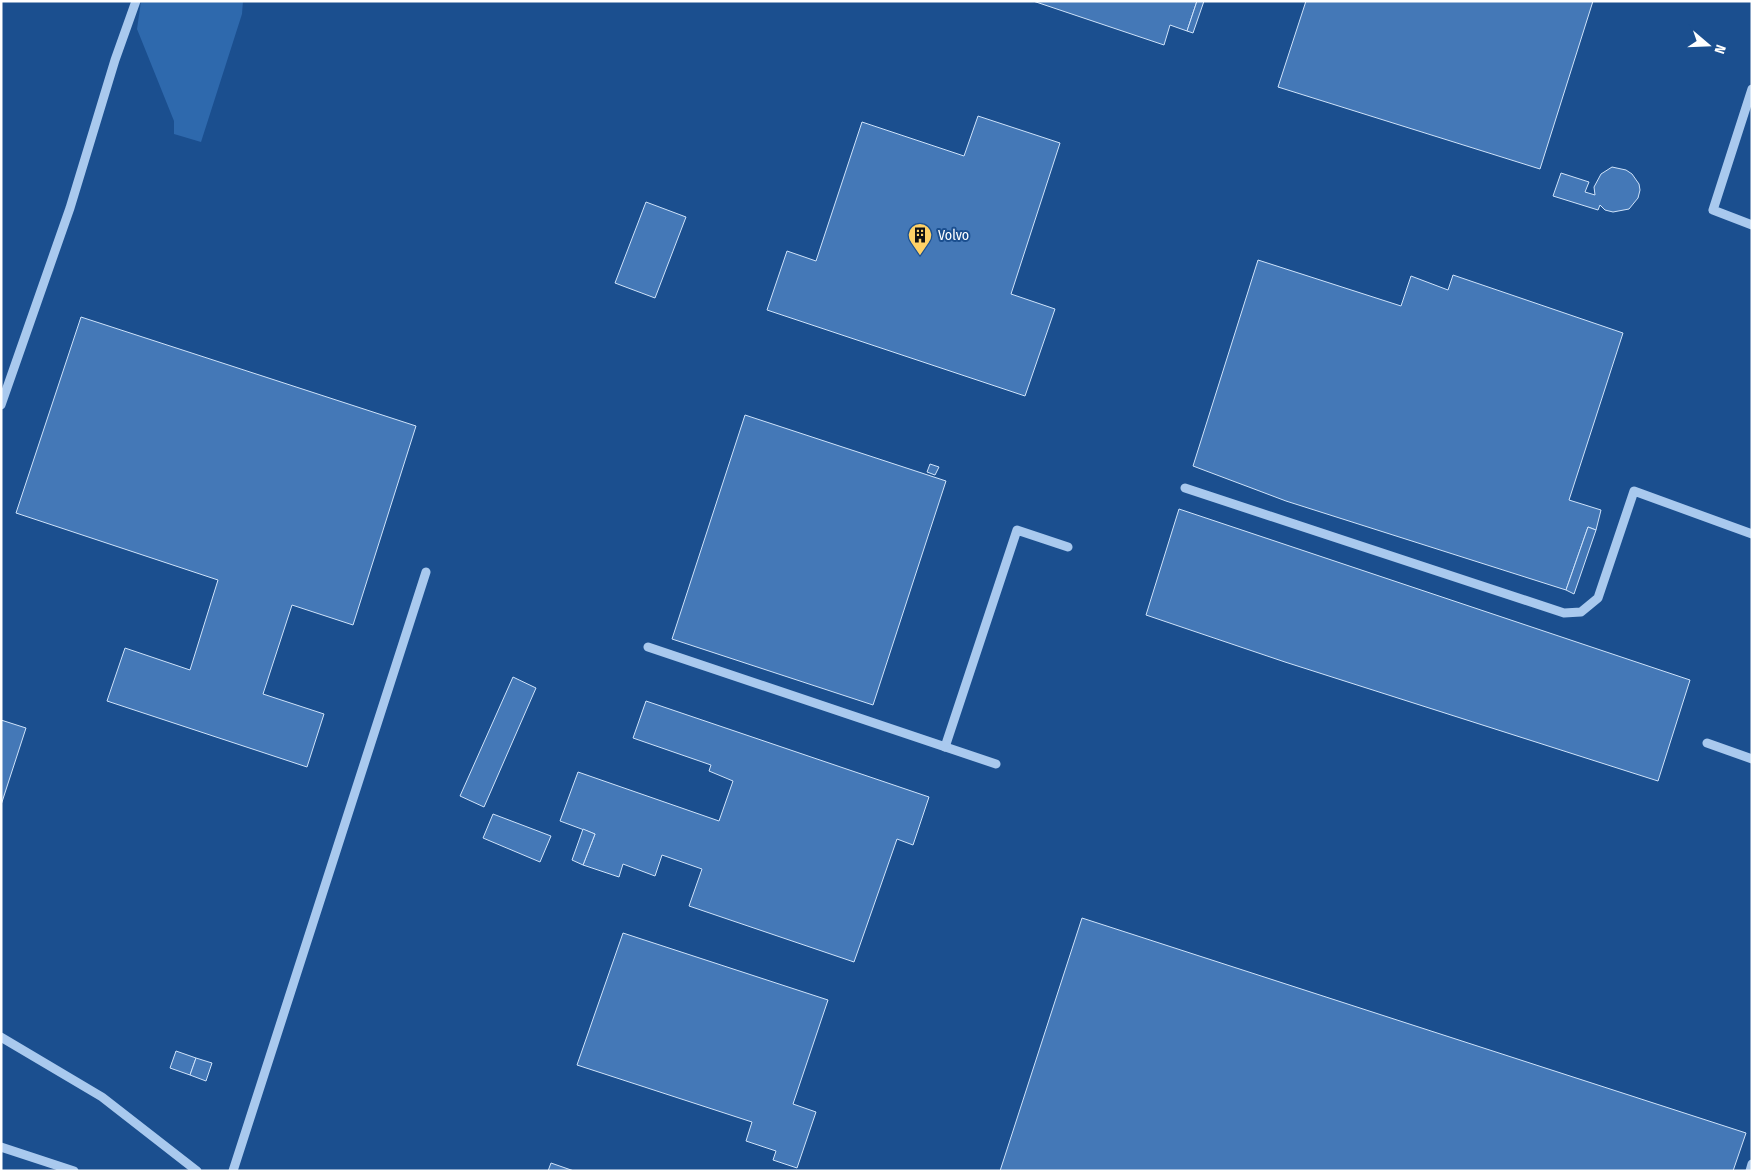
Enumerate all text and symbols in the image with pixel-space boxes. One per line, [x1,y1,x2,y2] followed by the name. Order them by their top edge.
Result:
[1683,20,1733,70] north arrow
[1710,42,1729,56] text: N
[907,222,933,256] building icon: Volvo
[938,227,969,244] place label: Volvo

